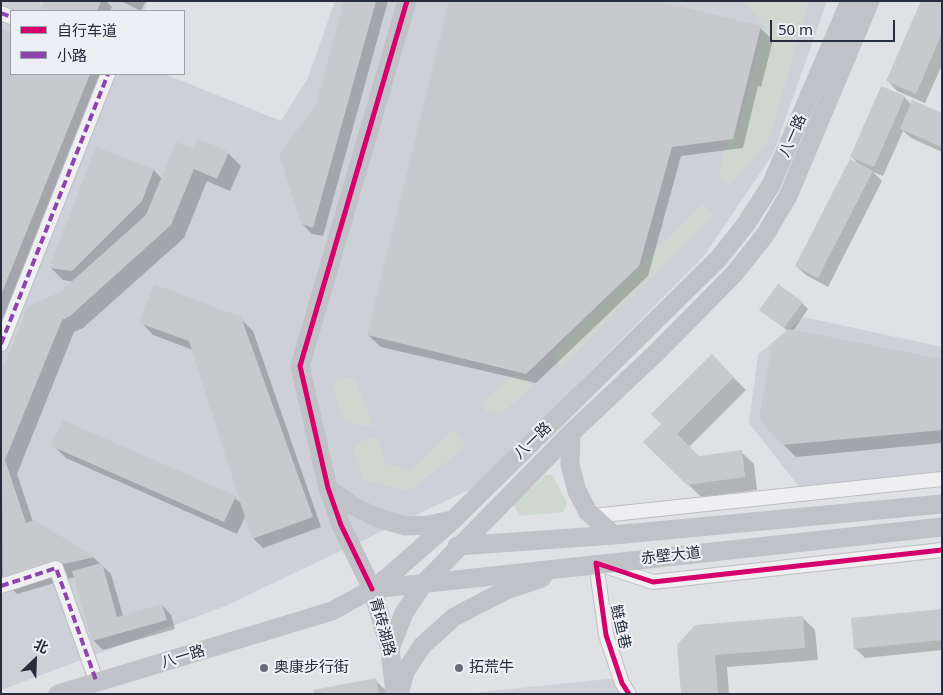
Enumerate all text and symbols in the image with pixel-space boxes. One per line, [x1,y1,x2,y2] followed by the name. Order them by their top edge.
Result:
[10,10,185,75] legend
[773,10,898,42] scale bar
[778,19,813,39] text: 50 m
[57,20,117,40] text: 自行车道
[57,45,87,65] text: 小路
[776,112,810,160] street label: 八一路
[511,419,555,463] street label: 八一路
[640,544,702,568] street label: 赤壁大道
[366,596,398,658] street label: 青砖湖路
[606,603,634,651] street label: 鲢鱼巷
[31,634,52,657] text: 北
[10,635,60,685] north arrow
[159,642,207,672] street label: 八一路
[274,659,349,677] place label: 奥康步行街
[469,659,514,677] place label: 拓荒牛
[258,662,270,674] marker: 奥康步行街
[453,662,465,674] marker: 拓荒牛

